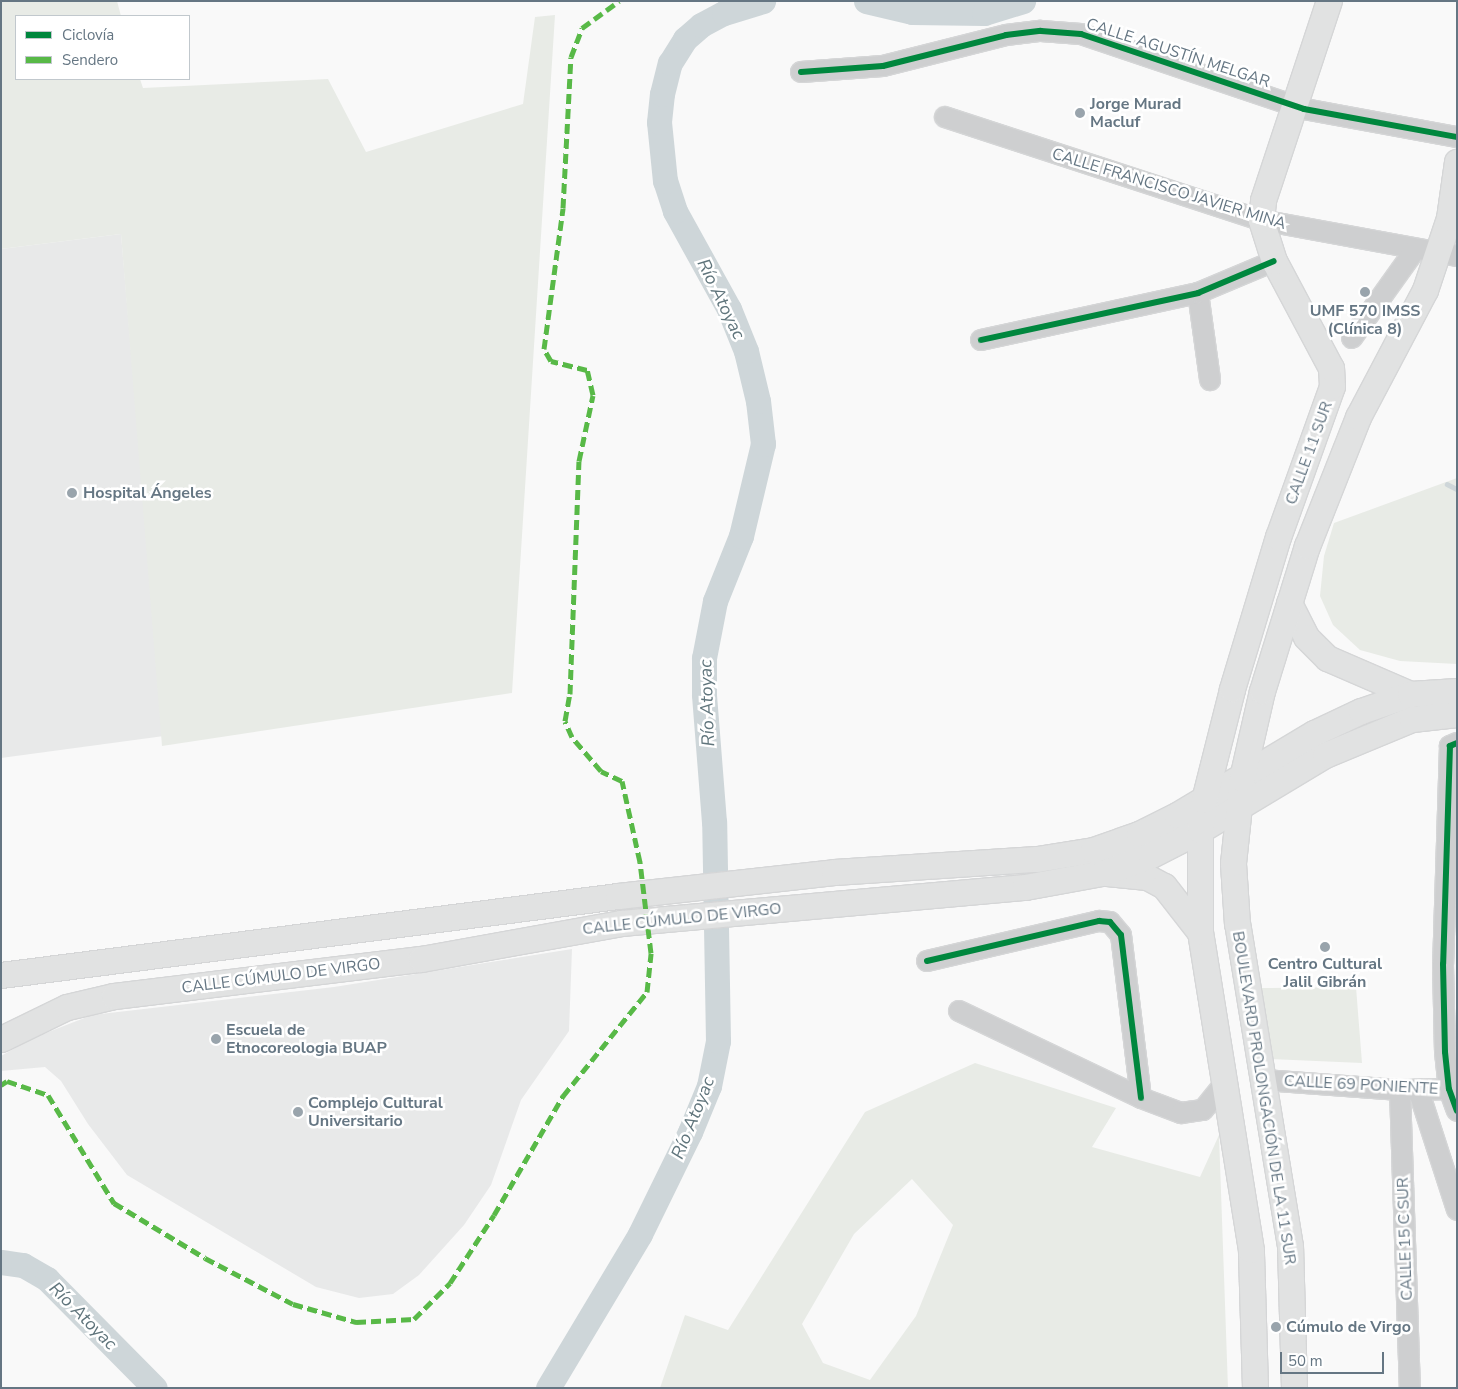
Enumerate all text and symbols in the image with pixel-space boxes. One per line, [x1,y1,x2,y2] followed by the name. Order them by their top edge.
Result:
[1084,14,1272,92] street label: CALLE AGUSTÍN MELGAR
[15,15,190,80] legend
[62,25,114,45] text: Ciclovía
[62,50,118,70] text: Sendero
[1090,94,1181,132] place label: Jorge Murad Macluf
[1074,107,1086,119] marker: Jorge Murad Macluf
[1050,144,1288,234] street label: CALLE FRANCISCO JAVIER MINA
[692,255,750,343] water label: Río Atoyac
[1358,285,1372,299] marker: UMF 570 IMSS (Clínica 8)
[1310,301,1420,339] place label: UMF 570 IMSS (Clínica 8)
[1281,399,1337,507] street label: CALLE 11 SUR
[83,483,211,503] place label: Hospital Ángeles
[65,486,79,500] marker: Hospital Ángeles
[695,659,719,747] water label: Río Atoyac
[581,899,783,939] street label: CALLE CÚMULO DE VIRGO
[1228,930,1300,1266] street label: BOULEVARD PROLONGACIÓN DE LA 11 SUR
[1319,941,1331,953] marker: Centro Cultural Jalil Gibrán
[181,954,381,998] street label: CALLE CÚMULO DE VIRGO
[1268,954,1382,992] place label: Centro Cultural Jalil Gibrán
[226,1020,387,1058] place label: Escuela de Etnocoreologia BUAP
[210,1033,222,1045] marker: Escuela de Etnocoreologia BUAP
[1283,1071,1439,1099] street label: CALLE 69 PONIENTE
[667,1074,719,1162] water label: Río Atoyac
[308,1093,443,1131] place label: Complejo Cultural Universitario
[292,1106,304,1118] marker: Complejo Cultural Universitario
[1393,1177,1417,1301] street label: CALLE 15 C SUR
[45,1278,121,1354] water label: Río Atoyac
[1286,1317,1411,1337] place label: Cúmulo de Virgo
[1270,1321,1282,1333] marker: Cúmulo de Virgo
[1283,1342,1387,1374] scale bar
[1288,1351,1323,1371] text: 50 m

